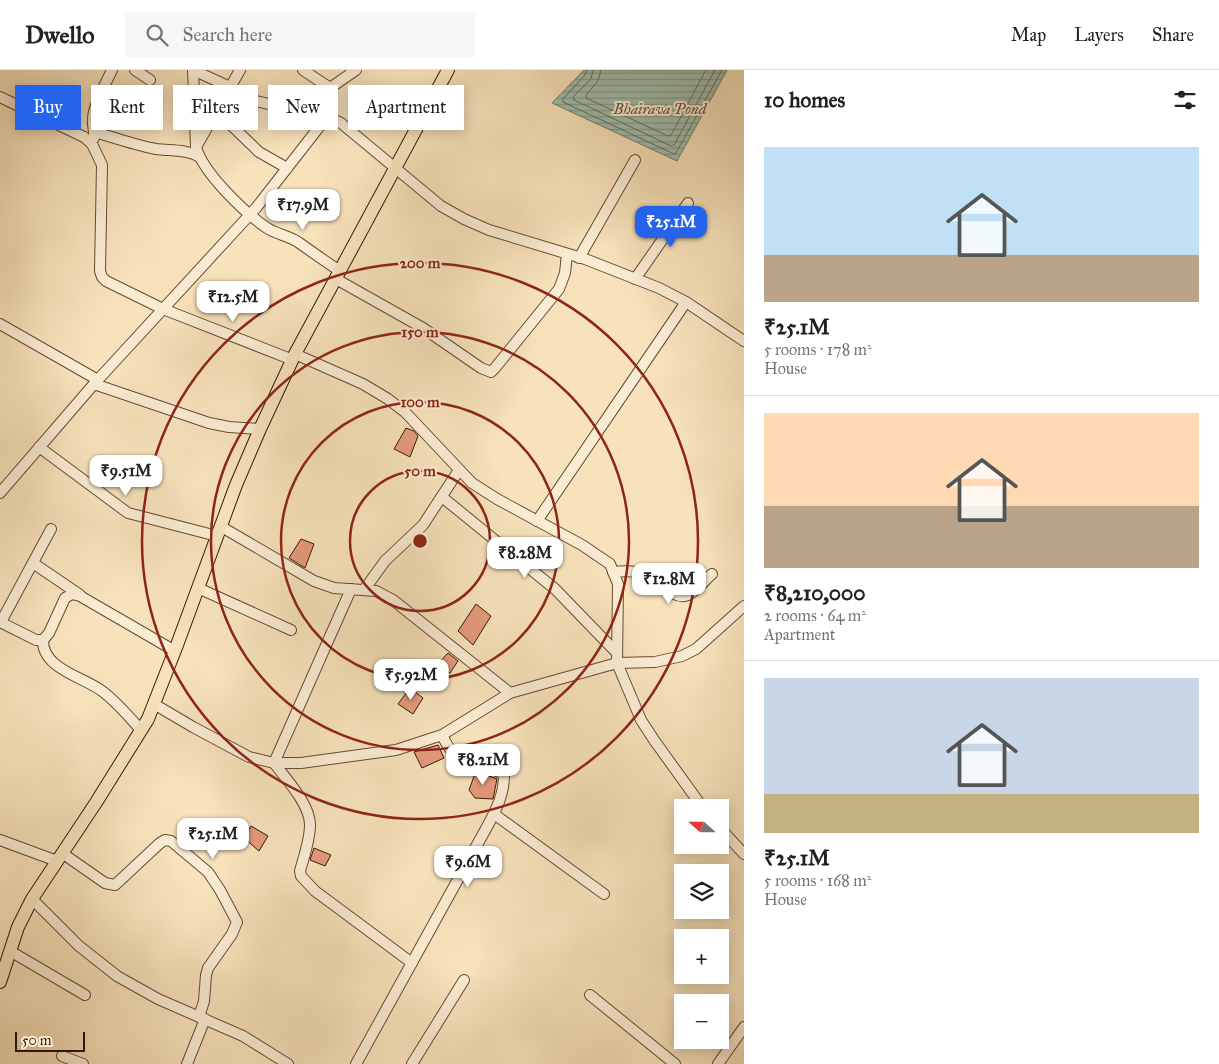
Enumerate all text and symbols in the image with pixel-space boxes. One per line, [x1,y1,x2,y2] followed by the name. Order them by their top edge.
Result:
[125,12,475,57] search box
[25,20,95,50] text: Dwello
[143,21,171,49] icon: search
[183,23,273,46] text: Search here
[1011,24,1046,46] text: Map
[1074,24,1124,46] text: Layers
[1152,24,1194,46] text: Share
[15,85,81,130] chip: Buy
[91,85,163,130] chip: Rent
[173,85,258,130] chip: Filters
[268,85,338,130] chip: New
[348,85,464,130] chip: Apartment
[1171,86,1199,114] icon: filters
[764,87,845,113] text: 10 homes
[613,100,708,118] water label: Bhairava Pond
[937,180,1027,270] icon: home
[262,189,344,231] pin: ₹17.9M
[277,195,329,214] text: ₹17.9M
[630,206,712,248] pin: ₹25.1M
[646,212,696,231] text: ₹25.1M
[400,254,441,272] text: 200 m
[192,280,274,323] pin: ₹12.5M
[208,287,258,306] text: ₹12.5M
[764,314,830,340] text: ₹25.1M
[401,323,439,341] text: 150 m
[764,340,872,359] text: 5 rooms · 178 m²
[764,359,807,378] text: House
[400,393,440,411] text: 100 m
[937,445,1027,535] icon: home
[85,454,167,497] pin: ₹9.51M
[100,461,152,480] text: ₹9.51M
[404,462,436,480] text: 50 m
[411,532,429,550] centre of rings
[484,536,566,579] pin: ₹8.28M
[498,543,552,562] text: ₹8.28M
[628,562,710,605] pin: ₹12.8M
[643,569,695,588] text: ₹12.8M
[764,580,865,606] text: ₹8,210,000
[764,606,866,625] text: 2 rooms · 64 m²
[764,625,836,644] text: Apartment
[370,658,452,701] pin: ₹5.92M
[385,665,437,684] text: ₹5.92M
[937,710,1027,800] icon: home
[442,744,524,786] pin: ₹8.21M
[457,750,509,769] text: ₹8.21M
[674,799,729,854] north arrow
[674,799,729,1049] map controls
[172,818,254,860] pin: ₹25.1M
[188,824,238,843] text: ₹25.1M
[764,845,830,871] text: ₹25.1M
[433,846,503,888] pin: ₹9.6M
[445,852,491,871] text: ₹9.6M
[674,864,729,919] button: layers
[764,871,871,890] text: 5 rooms · 168 m²
[764,890,807,909] text: House
[674,929,729,984] button: +
[674,994,729,1049] button: −
[15,1029,85,1052] scale bar
[22,1032,51,1049] text: 50 m

